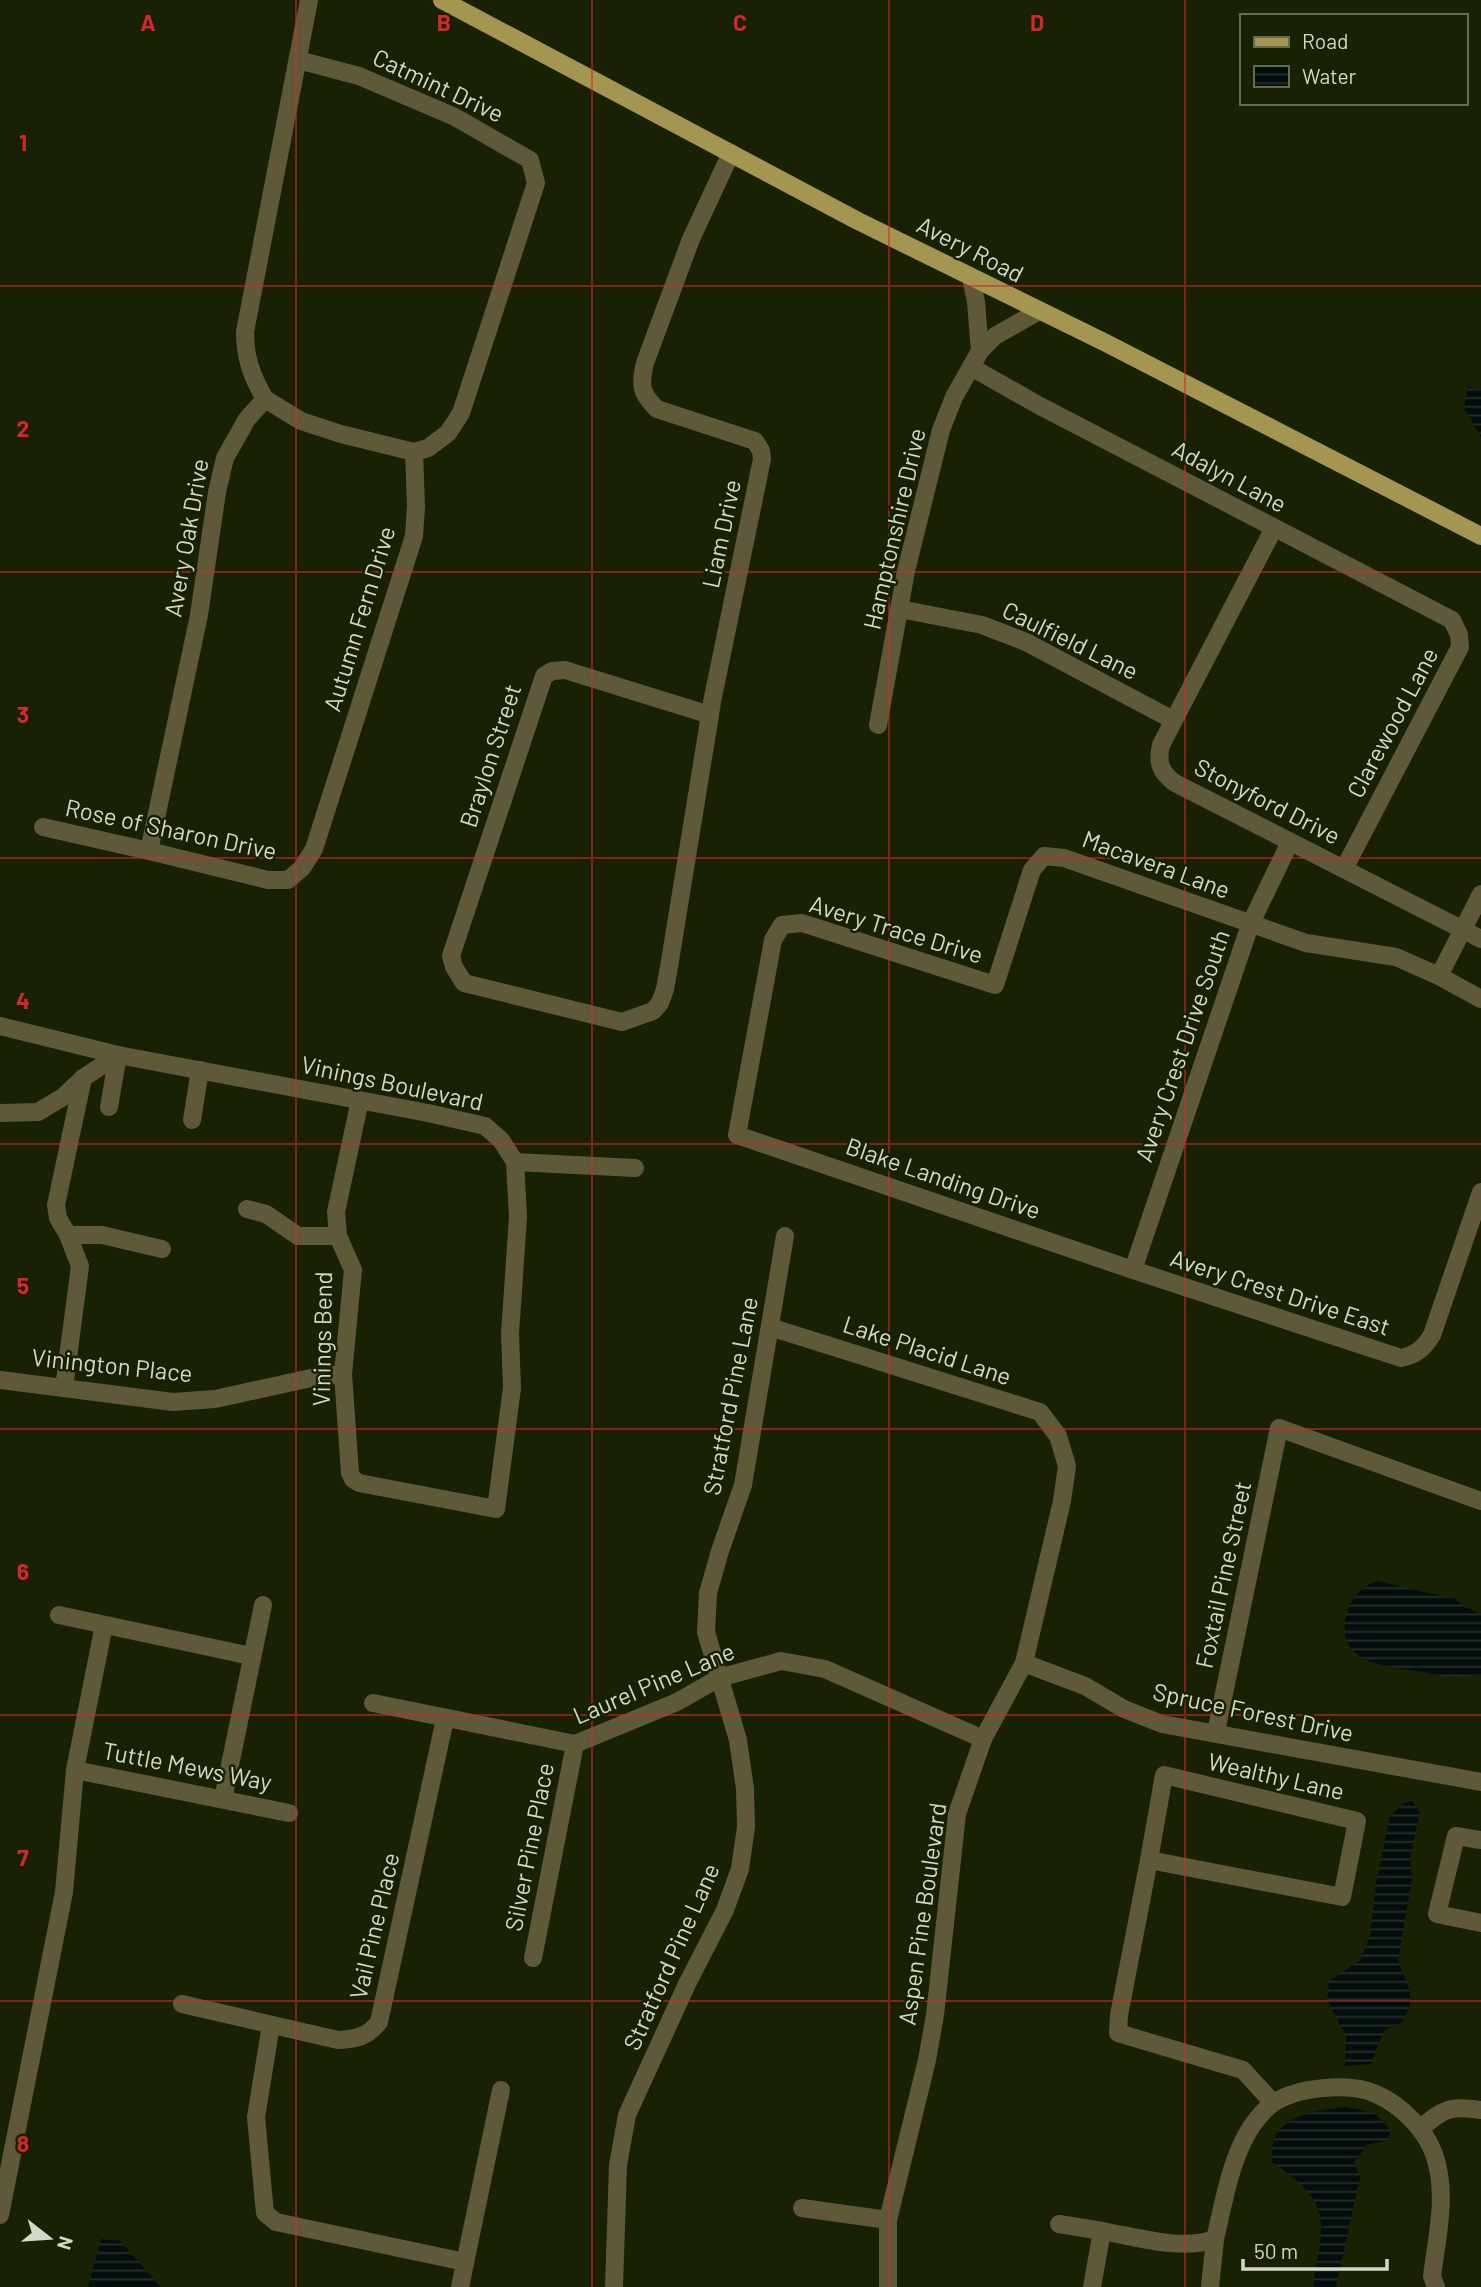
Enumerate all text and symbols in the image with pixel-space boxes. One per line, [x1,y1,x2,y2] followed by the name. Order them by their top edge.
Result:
[140,8,156,36] text: A
[437,8,451,36] text: B
[733,8,747,36] text: C
[1030,8,1044,36] text: D
[1240,14,1467,105] legend
[1302,28,1348,53] text: Road
[369,42,509,128] street label: Catmint Drive
[1302,63,1357,88] text: Water
[19,128,27,156] text: 1
[912,209,1029,288] street label: Avery Road
[17,414,29,442] text: 2
[856,425,931,632] street label: Hamptonshire Drive
[1168,433,1292,518] street label: Adalyn Lane
[157,456,214,619] street label: Avery Oak Drive
[695,477,746,591] street label: Liam Drive
[317,523,401,715] street label: Autumn Fern Drive
[998,594,1143,685] street label: Caulfield Lane
[1340,642,1443,802] street label: Clarewood Lane
[453,680,526,831] street label: Braylon Street
[17,700,29,728] text: 3
[1190,751,1345,850] street label: Stonyford Drive
[63,792,280,865] street label: Rose of Sharon Drive
[1079,823,1234,904] street label: Macavera Lane
[806,888,987,969] street label: Avery Trace Drive
[1128,926,1235,1165] street label: Avery Crest Drive South
[16,986,30,1014] text: 4
[299,1049,486,1116] street label: Vinings Boulevard
[842,1131,1045,1224] street label: Blake Landing Drive
[1167,1242,1394,1341] street label: Avery Crest Drive East
[17,1271,29,1299] text: 5
[306,1271,337,1407] street label: Vinings Bend
[696,1294,763,1497] street label: Stratford Pine Lane
[840,1309,1015,1390] street label: Lake Placid Lane
[30,1342,194,1387] street label: Vinington Place
[1189,1478,1257,1671] street label: Foxtail Pine Street
[17,1557,29,1585] text: 6
[568,1636,739,1730] street label: Laurel Pine Lane
[1150,1676,1356,1747] street label: Spruce Forest Drive
[100,1735,274,1796] street label: Tuttle Mews Way
[1205,1746,1347,1805] street label: Wealthy Lane
[498,1760,559,1933] street label: Silver Pine Place
[892,1801,951,2027] street label: Aspen Pine Boulevard
[17,1843,29,1871] text: 7
[343,1850,404,2002] street label: Vail Pine Place
[616,1858,725,2054] street label: Stratford Pine Lane
[17,2129,29,2157] text: 8
[14,2203,84,2273] north arrow
[1243,2228,1386,2272] scale bar
[53,2234,79,2253] text: N
[1254,2238,1298,2263] text: 50 m

